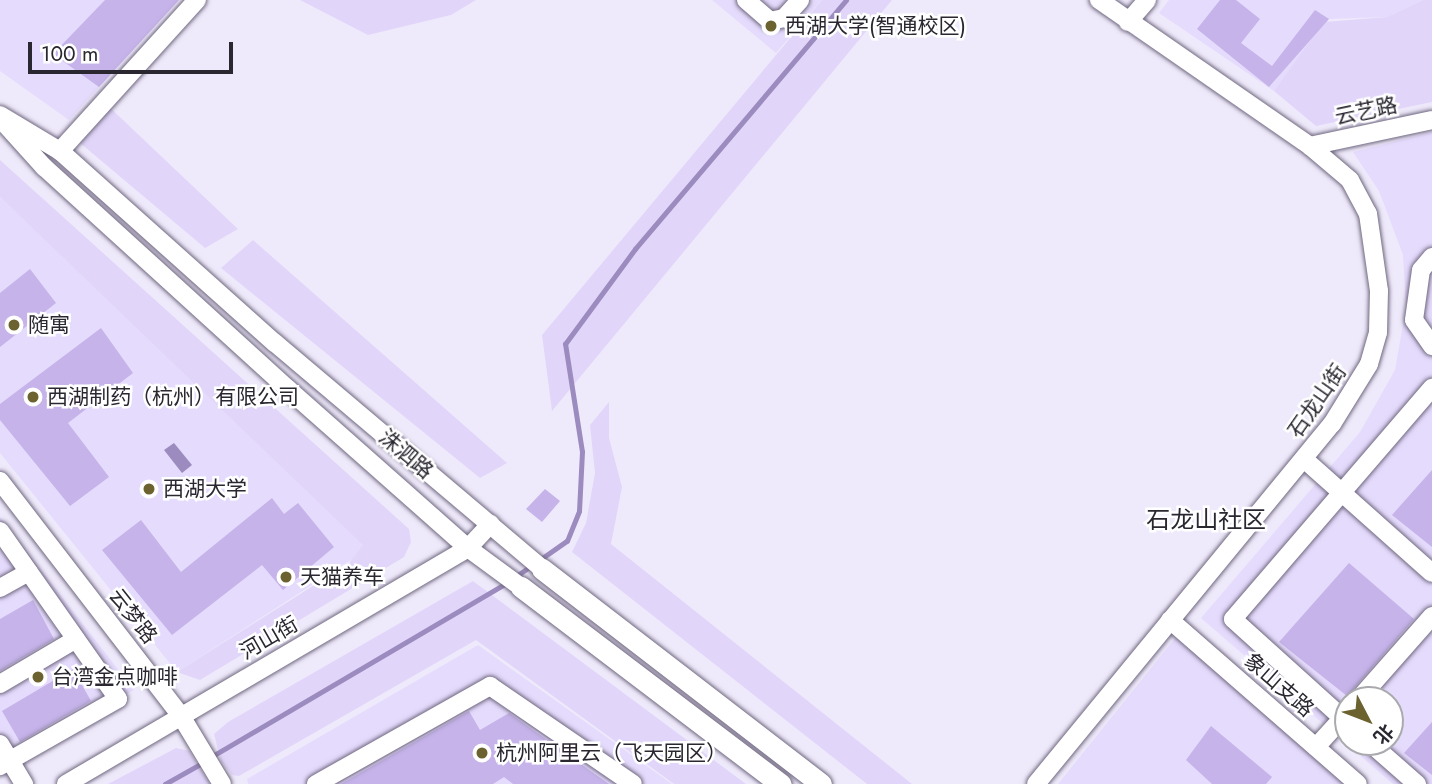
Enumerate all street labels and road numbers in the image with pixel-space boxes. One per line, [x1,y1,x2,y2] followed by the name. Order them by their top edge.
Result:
[1333,92,1399,130] street label: 云艺路
[1283,359,1351,443] street label: 石龙山街
[374,424,438,484] street label: 洙泗路
[104,583,162,649] street label: 云梦路
[235,611,303,665] street label: 河山街
[1239,648,1319,722] street label: 象山支路

